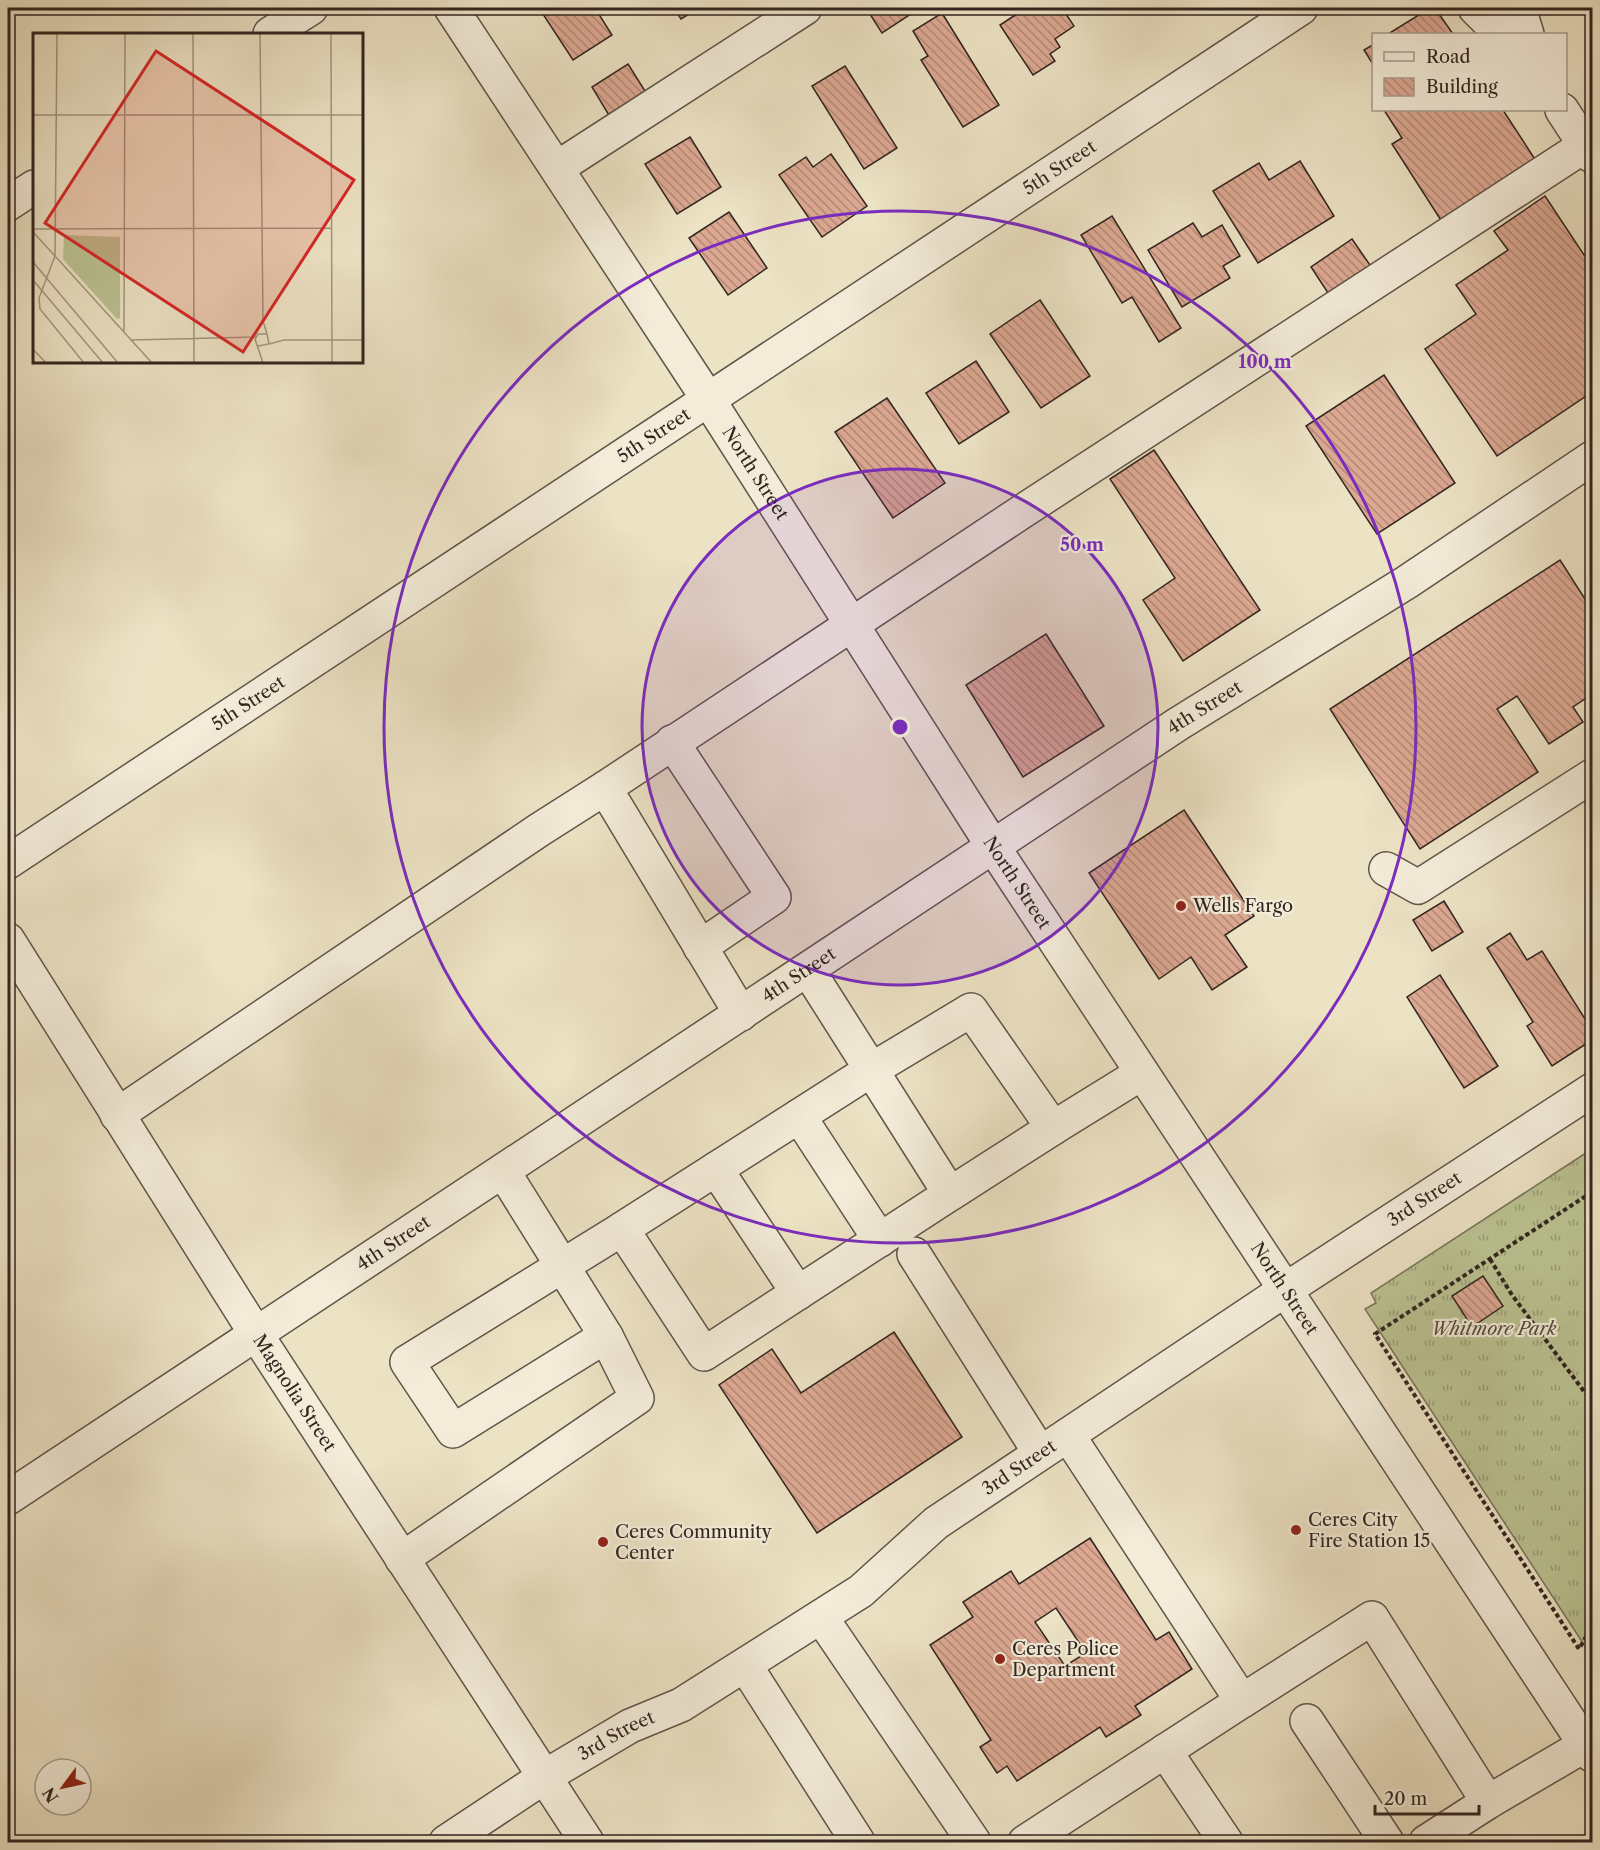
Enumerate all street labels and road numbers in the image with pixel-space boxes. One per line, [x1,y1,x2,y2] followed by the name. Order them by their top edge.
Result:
[1019,135,1101,200] street label: 5th Street
[613,403,695,468] street label: 5th Street
[717,422,794,525] street label: North Street
[207,671,290,735] street label: 5th Street
[1163,676,1246,739] street label: 4th Street
[979,832,1056,934] street label: North Street
[758,942,840,1007] street label: 4th Street
[1383,1167,1466,1231] street label: 3rd Street
[352,1210,435,1275] street label: 4th Street
[1246,1238,1323,1340] street label: North Street
[248,1330,341,1456] street label: Magnolia Street
[978,1435,1061,1500] street label: 3rd Street
[574,1706,658,1765] street label: 3rd Street

